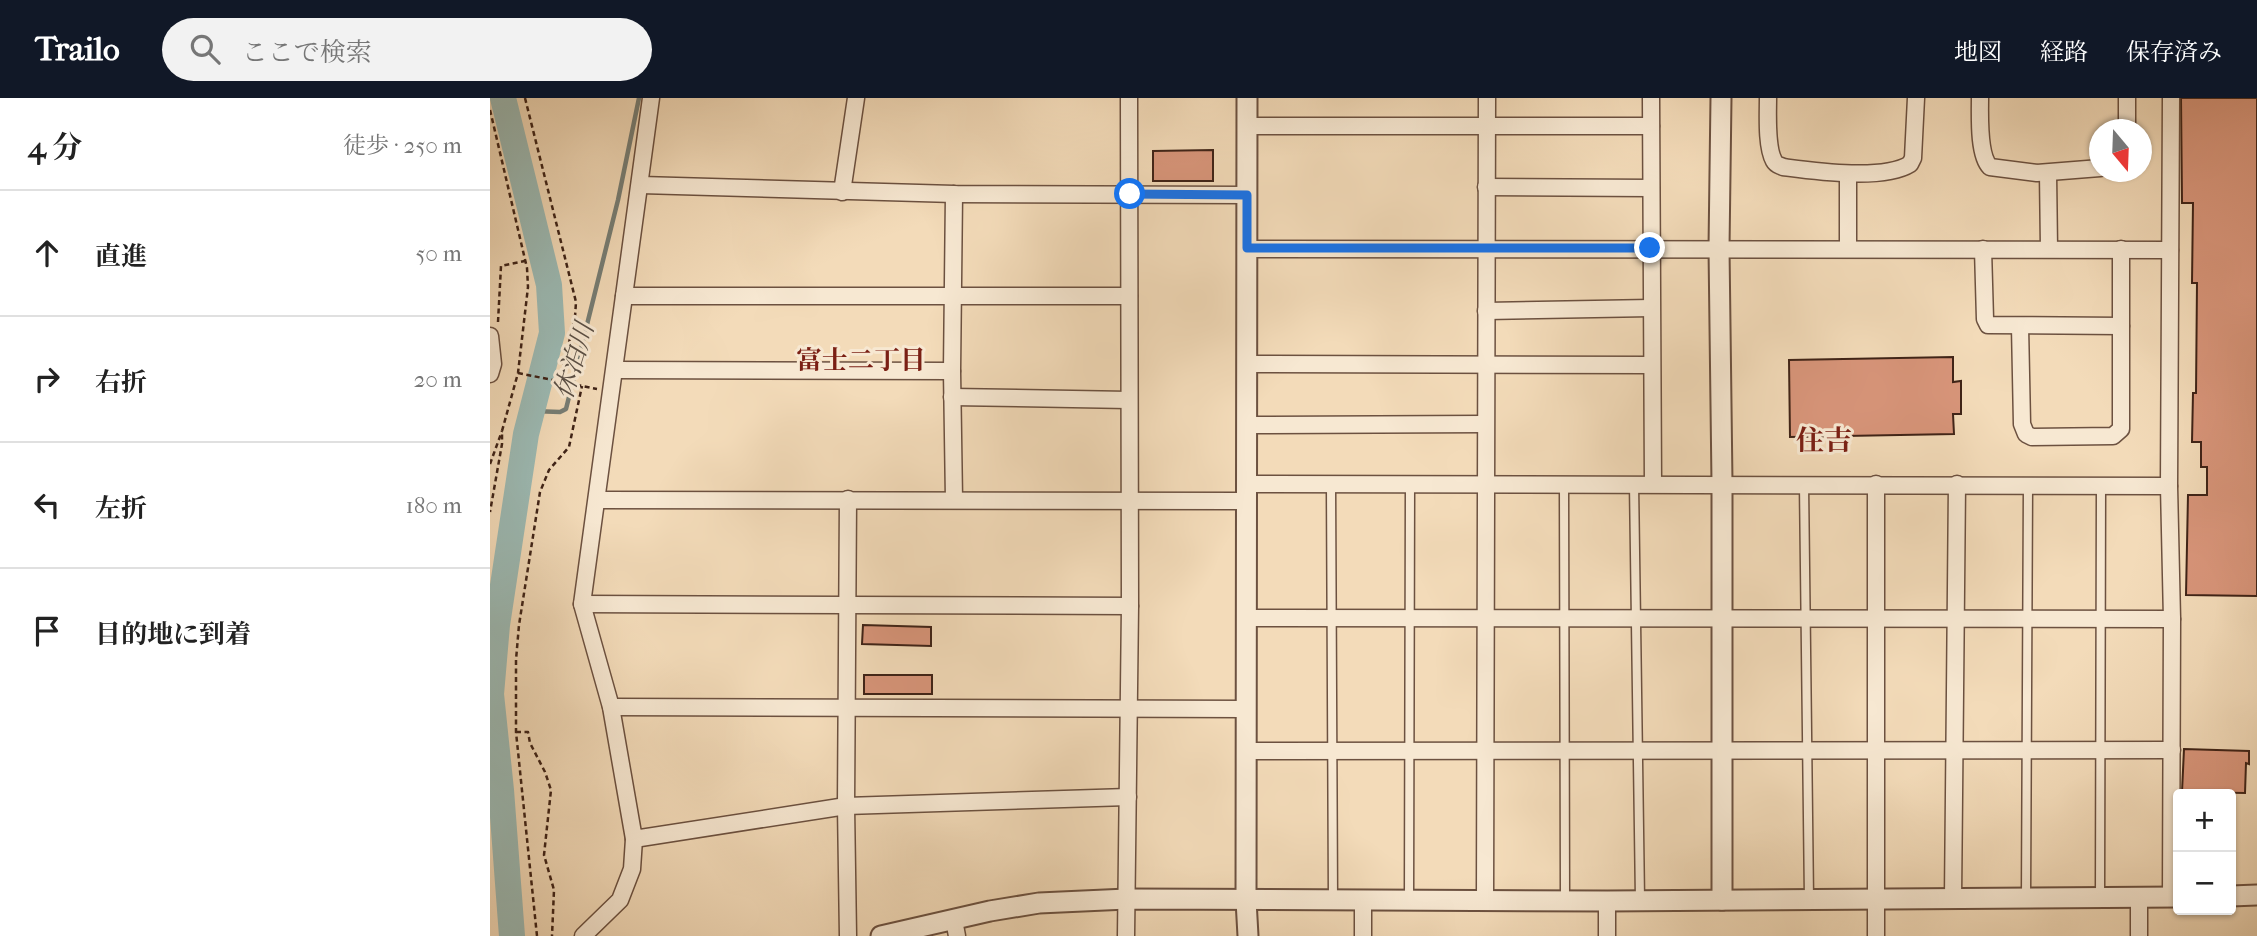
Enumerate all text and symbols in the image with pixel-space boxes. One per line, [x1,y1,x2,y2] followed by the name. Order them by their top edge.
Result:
[162,18,652,81] search box
[35,30,120,69] text: Trailo
[186,30,224,68] icon: search
[242,37,372,68] text: ここで検索
[1954,38,2002,66] text: 地図
[2040,38,2088,66] text: 経路
[2126,38,2222,66] text: 保存済み
[2089,119,2152,182] north arrow
[28,130,82,165] text: 4 分
[343,132,462,159] text: 徒歩 · 250 m
[1114,178,1145,209] route start
[1634,232,1665,263] route end
[28,234,66,272] icon: ahead
[415,240,462,267] text: 50 m
[95,241,147,272] text: 直進
[548,316,601,403] water label: 休泊川
[796,345,926,376] district label: 富士二丁目
[28,360,66,398] icon: right
[413,366,462,393] text: 20 m
[95,367,147,398] text: 右折
[1796,424,1852,457] district label: 住吉
[28,486,66,524] icon: left
[405,492,462,519] text: 180 m
[95,493,147,524] text: 左折
[28,612,66,650] icon: arrive
[95,619,251,650] text: 目的地に到着
[2173,789,2236,915] map controls
[2173,789,2236,852] button: +
[2173,852,2236,915] button: −

